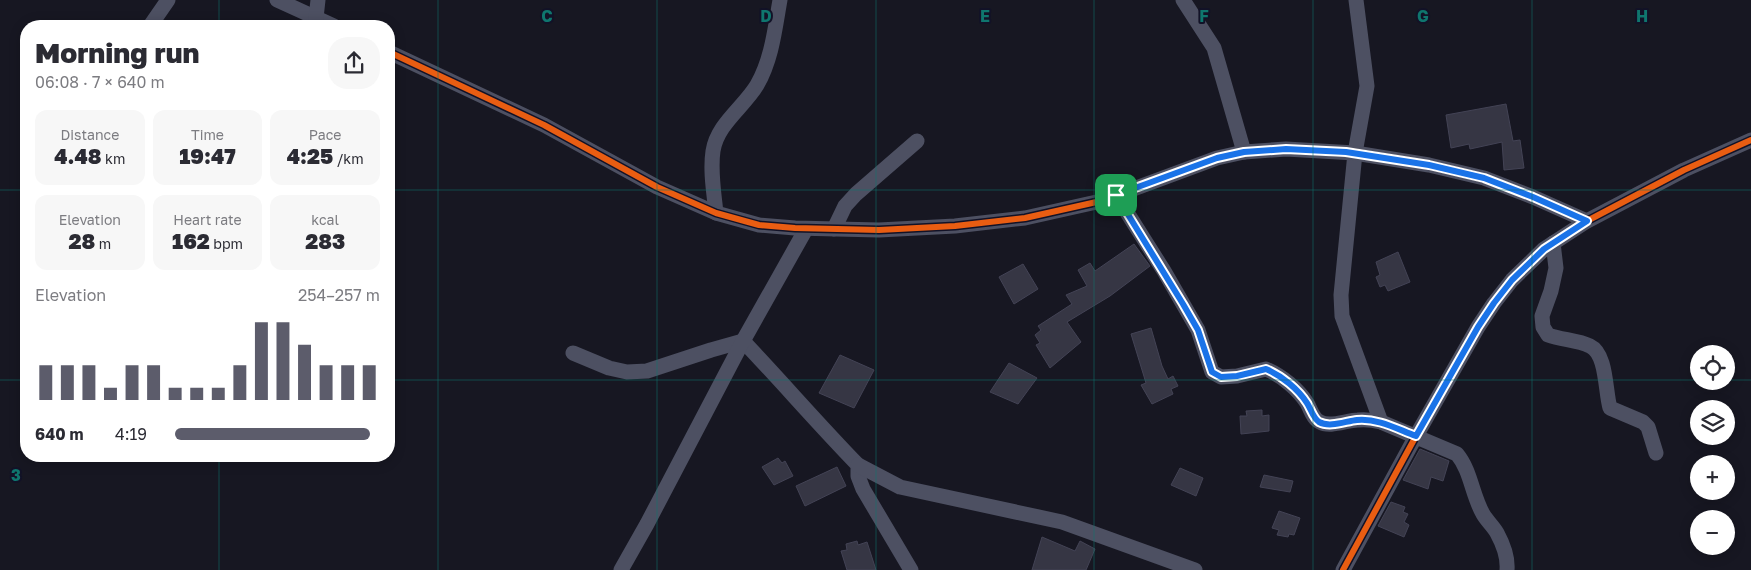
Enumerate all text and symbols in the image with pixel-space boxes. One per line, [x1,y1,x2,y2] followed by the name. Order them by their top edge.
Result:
[541,6,553,26] text: C
[760,6,772,26] text: D
[980,6,990,26] text: E
[1199,6,1209,26] text: F
[1417,6,1429,26] text: G
[1636,6,1648,26] text: H
[35,36,199,69] text: Morning run
[328,37,380,89] button: share
[35,72,165,92] text: 06:08 · 7 × 640 m
[60,126,119,143] text: Distance
[191,126,224,143] text: Time
[309,126,342,143] text: Pace
[54,143,102,169] text: 4.48
[179,143,236,169] text: 19:47
[287,143,333,169] text: 4:25
[102,150,125,167] text: km
[333,150,364,167] text: /km
[1095,174,1137,216] pin
[1102,181,1130,209] icon: arrive
[59,211,121,228] text: Elevation
[173,211,242,228] text: Heart rate
[311,211,339,228] text: kcal
[68,228,95,254] text: 28
[172,228,210,254] text: 162
[305,228,345,254] text: 283
[95,235,111,252] text: m
[210,235,243,252] text: bpm
[35,285,106,305] text: Elevation
[298,285,380,305] text: 254–257 m
[1690,345,1735,555] map controls
[1690,345,1735,390] button: locate
[1690,400,1735,445] button: layers
[35,424,84,444] text: 640 m
[115,424,147,444] text: 4:19
[1690,455,1735,500] button: +
[11,465,21,485] text: 3
[1690,510,1735,555] button: −

